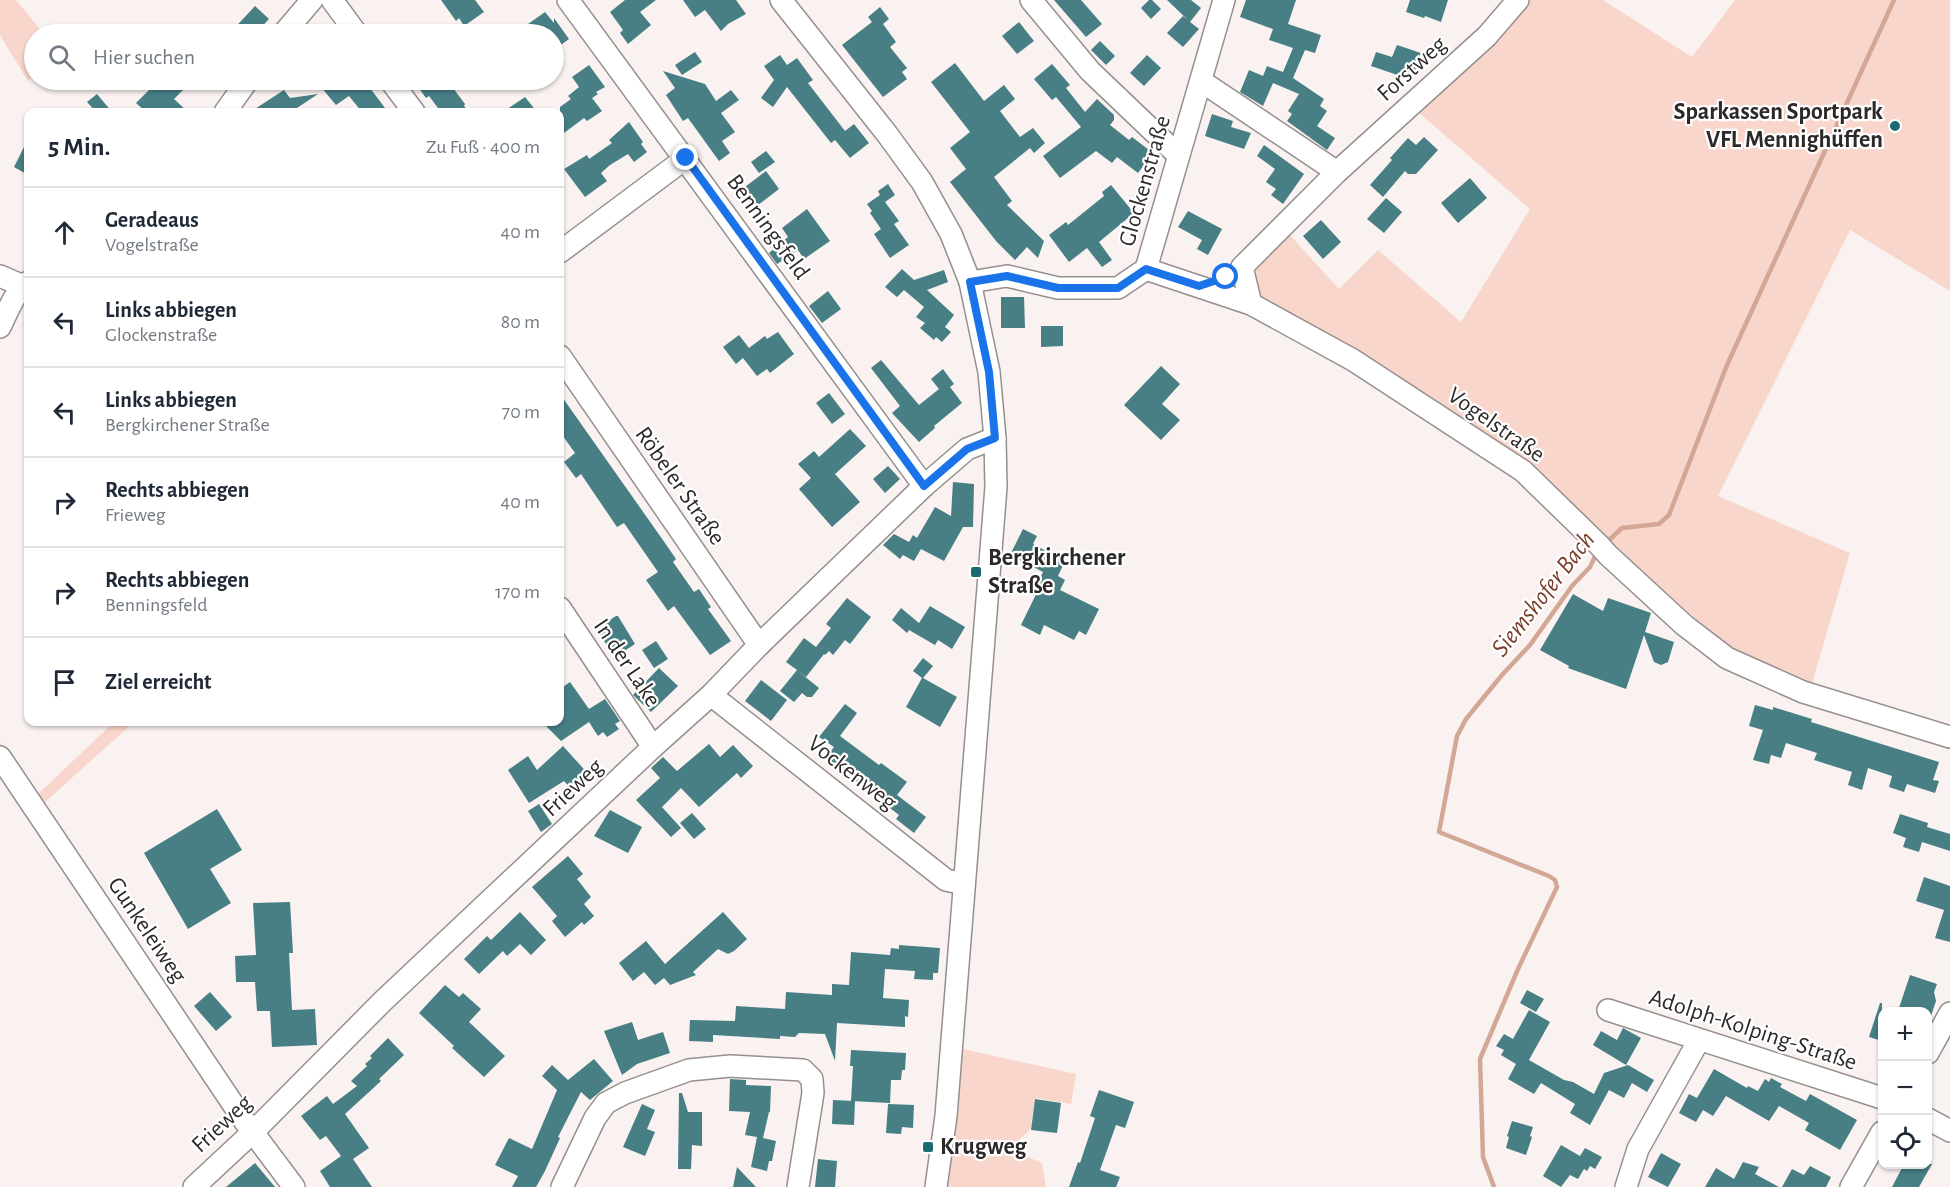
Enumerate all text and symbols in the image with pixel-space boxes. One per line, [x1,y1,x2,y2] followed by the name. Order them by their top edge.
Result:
[24,24,564,90] search box
[1373,32,1451,106] street label: Forstweg
[45,41,78,74] icon: search
[93,46,195,68] text: Hier suchen
[1673,100,1883,152] place label: Sparkassen Sportpark VFL Mennighüffen
[1115,113,1175,249] street label: Glockenstraße
[1888,119,1902,133] marker: Sparkassen Sportpark VFL Mennighüffen
[48,134,110,160] text: 5 Min.
[426,137,540,157] text: Zu Fuß · 400 m
[672,144,698,170] route end
[722,170,814,284] street label: Benningsfeld
[105,209,199,231] text: Geradeaus
[48,216,81,249] icon: ahead
[501,222,540,242] text: 40 m
[105,235,199,255] text: Vogelstraße
[1212,263,1238,289] route start
[105,299,237,321] text: Links abbiegen
[48,306,81,339] icon: left
[501,312,540,332] text: 80 m
[105,325,217,345] text: Glockenstraße
[1443,383,1549,467] street label: Vogelstraße
[105,389,237,411] text: Links abbiegen
[48,396,81,429] icon: left
[502,402,540,422] text: 70 m
[105,415,270,435] text: Bergkirchener Straße
[631,422,729,550] street label: Röbeler Straße
[105,479,249,501] text: Rechts abbiegen
[48,486,81,519] icon: right
[501,492,540,512] text: 40 m
[105,505,165,525] text: Frieweg
[1486,527,1600,661] water label: Siemshofer Bach
[988,546,1126,598] place label: Bergkirchener Straße
[969,565,983,579] marker: Bergkirchener Straße
[105,569,249,591] text: Rechts abbiegen
[48,576,81,609] icon: right
[495,582,540,602] text: 170 m
[105,595,208,615] text: Benningsfeld
[589,615,665,711] street label: In der Lake
[48,666,81,699] icon: arrive
[105,671,212,693] text: Ziel erreicht
[803,731,901,815] street label: Vockenweg
[538,754,608,822] street label: Frieweg
[103,873,191,987] street label: Gunkeleiweg
[1646,985,1860,1075] street label: Adolph-Kolping-Straße
[1878,1007,1932,1169] map controls
[1878,1007,1932,1061] button: +
[1878,1061,1932,1115] button: −
[187,1090,257,1158] street label: Frieweg
[1878,1115,1932,1169] button: locate
[940,1135,1028,1159] place label: Krugweg
[921,1140,935,1154] marker: Krugweg

